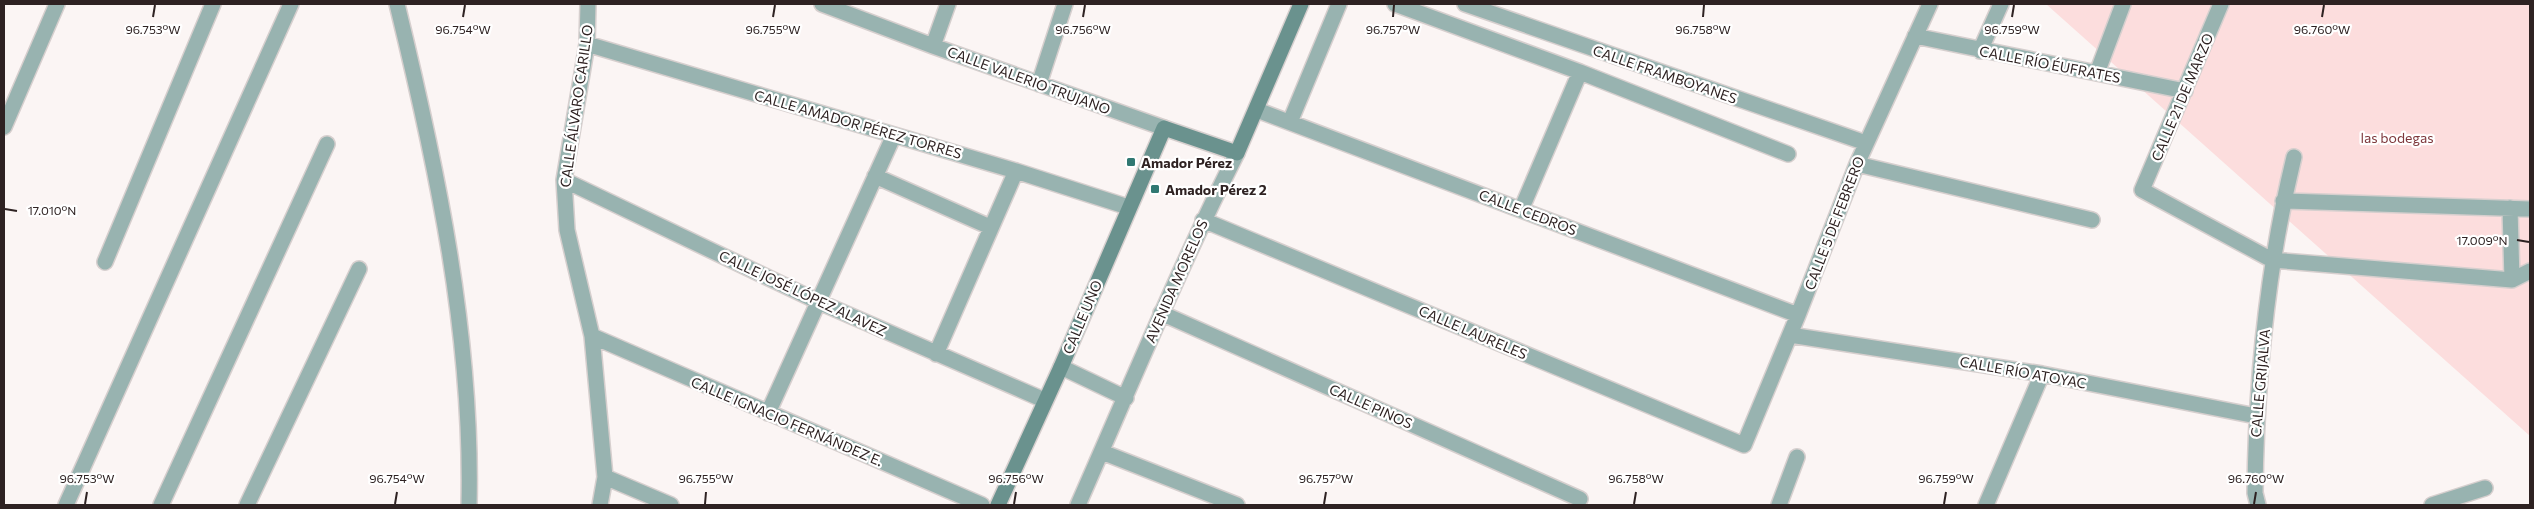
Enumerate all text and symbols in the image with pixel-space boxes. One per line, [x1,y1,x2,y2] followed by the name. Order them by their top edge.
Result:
[126,22,180,36] text: 96.753°W
[435,22,491,36] text: 96.754°W
[745,22,801,36] text: 96.755°W
[1055,22,1111,36] text: 96.756°W
[1366,22,1420,36] text: 96.757°W
[1675,22,1731,36] text: 96.758°W
[1984,22,2040,36] text: 96.759°W
[2294,22,2350,36] text: 96.760°W
[556,24,596,188] street label: CALLE ÁLVARO CARILLO
[2147,31,2217,163] street label: CALLE 21 DE MARZO
[1591,41,1739,107] street label: CALLE FRAMBOYANES
[1978,42,2122,86] street label: CALLE RÍO ÉUFRATES
[945,43,1113,117] street label: CALLE VALERIO TRUJANO
[752,86,964,162] street label: CALLE AMADOR PÉREZ TORRES
[2360,129,2434,146] park label: las bodegas
[1141,154,1232,171] place label: Amador Pérez
[1801,154,1867,292] street label: CALLE 5 DE FEBRERO
[1125,156,1137,168] marker: Amador Pérez
[1165,181,1267,198] place label: Amador Pérez 2
[1149,183,1161,195] marker: Amador Pérez 2
[1477,186,1579,238] street label: CALLE CEDROS
[28,203,76,217] text: 17.010°N
[1141,217,1211,345] street label: AVENIDA MORELOS
[2457,233,2507,247] text: 17.009°N
[716,247,890,339] street label: CALLE JOSÉ LÓPEZ ALAVEZ
[1059,278,1105,356] street label: CALLE UNO
[1416,302,1530,362] street label: CALLE LAURELES
[2247,328,2273,438] street label: CALLE GRIJALVA
[1958,352,2088,392] street label: CALLE RÍO ATOYAC
[689,373,885,469] street label: CALLE IGNACIO FERNÁNDEZ E.
[1327,380,1415,432] street label: CALLE PINOS
[60,471,114,485] text: 96.753°W
[369,471,425,485] text: 96.754°W
[678,471,734,485] text: 96.755°W
[988,471,1044,485] text: 96.756°W
[1299,471,1353,485] text: 96.757°W
[1608,471,1664,485] text: 96.758°W
[1918,471,1974,485] text: 96.759°W
[2228,471,2284,485] text: 96.760°W

